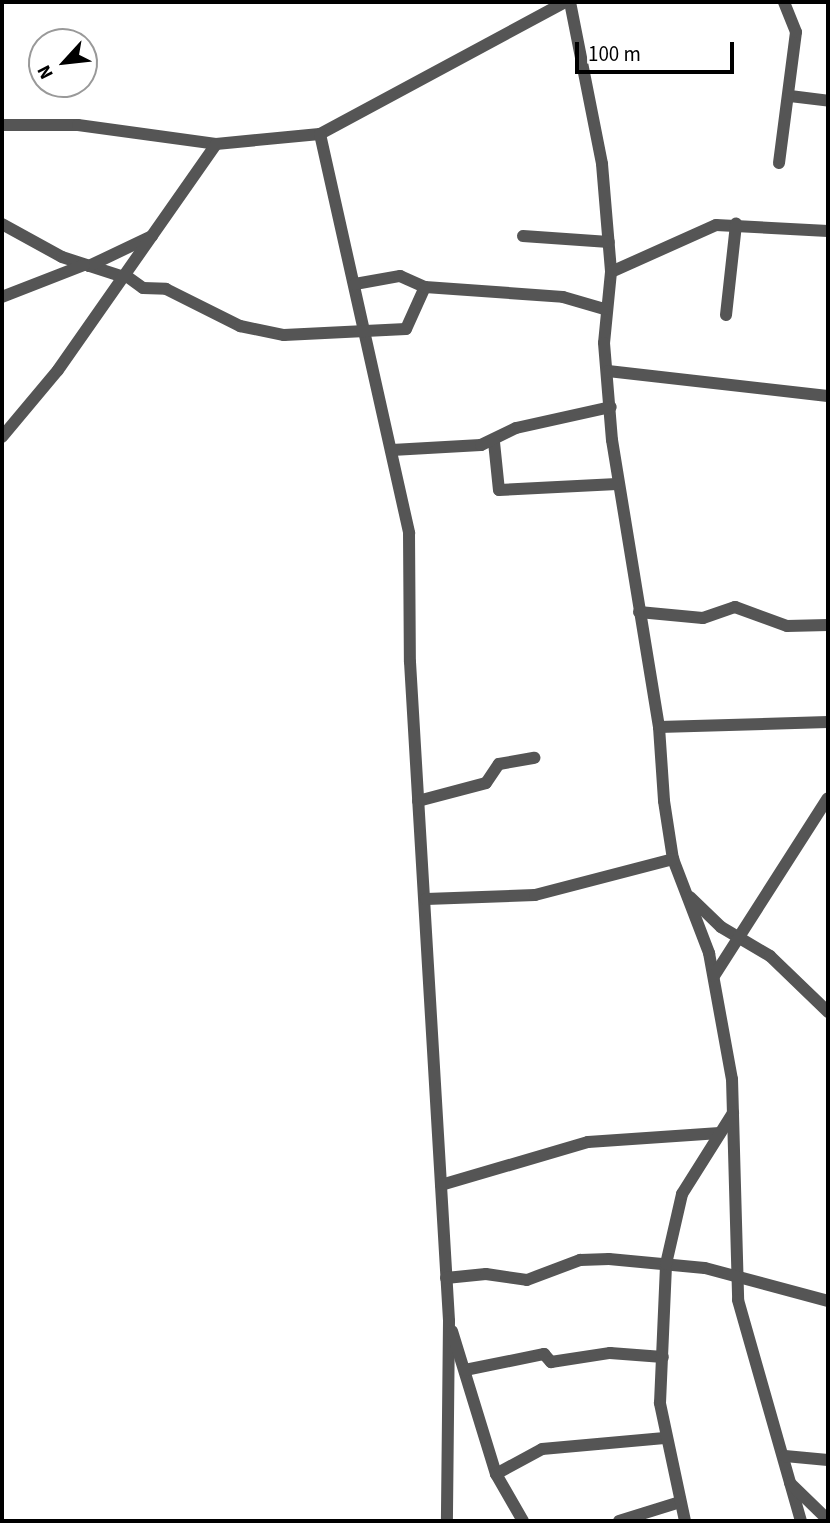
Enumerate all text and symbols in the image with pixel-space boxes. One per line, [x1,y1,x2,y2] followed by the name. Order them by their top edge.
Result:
[28,28,98,98] north arrow
[578,28,737,72] scale bar
[588,39,641,69] text: 100 m
[31,60,61,84] text: N

